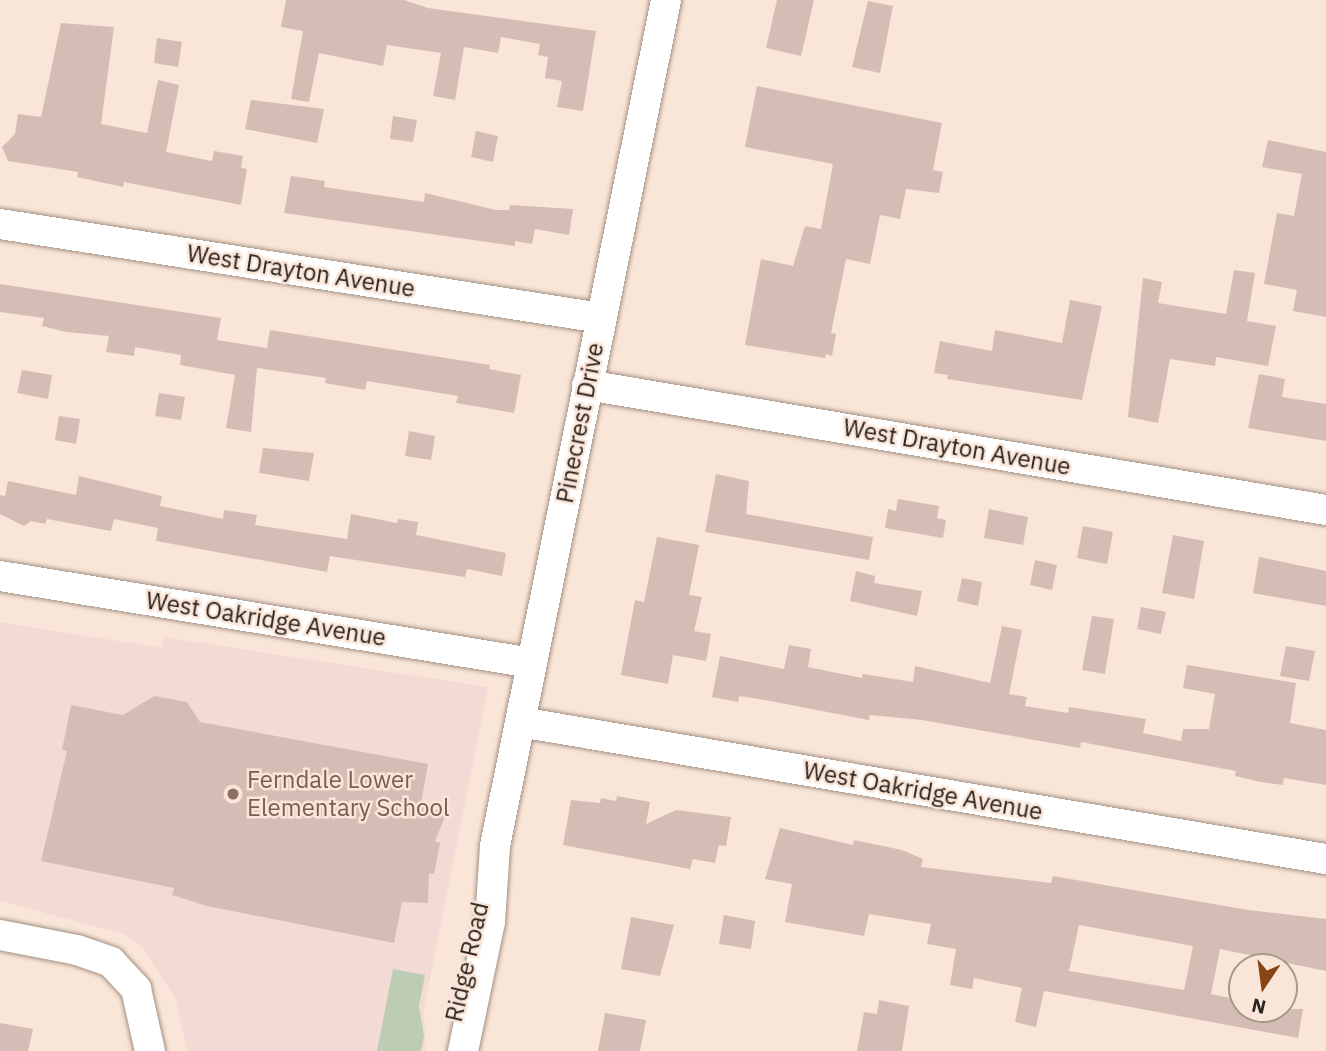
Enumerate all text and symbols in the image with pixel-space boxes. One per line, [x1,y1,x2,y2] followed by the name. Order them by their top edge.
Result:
[185,239,417,303] street label: West Drayton Avenue
[550,340,610,506] street label: Pinecrest Drive
[841,413,1073,481] street label: West Drayton Avenue
[144,586,388,652] street label: West Oakridge Avenue
[801,756,1045,826] street label: West Oakridge Avenue
[247,766,449,822] place label: Ferndale Lower Elementary School
[225,786,241,802] marker: Ferndale Lower Elementary School
[439,899,495,1025] street label: Ridge Road
[1228,953,1298,1023] north arrow
[1249,993,1268,1020] text: N

